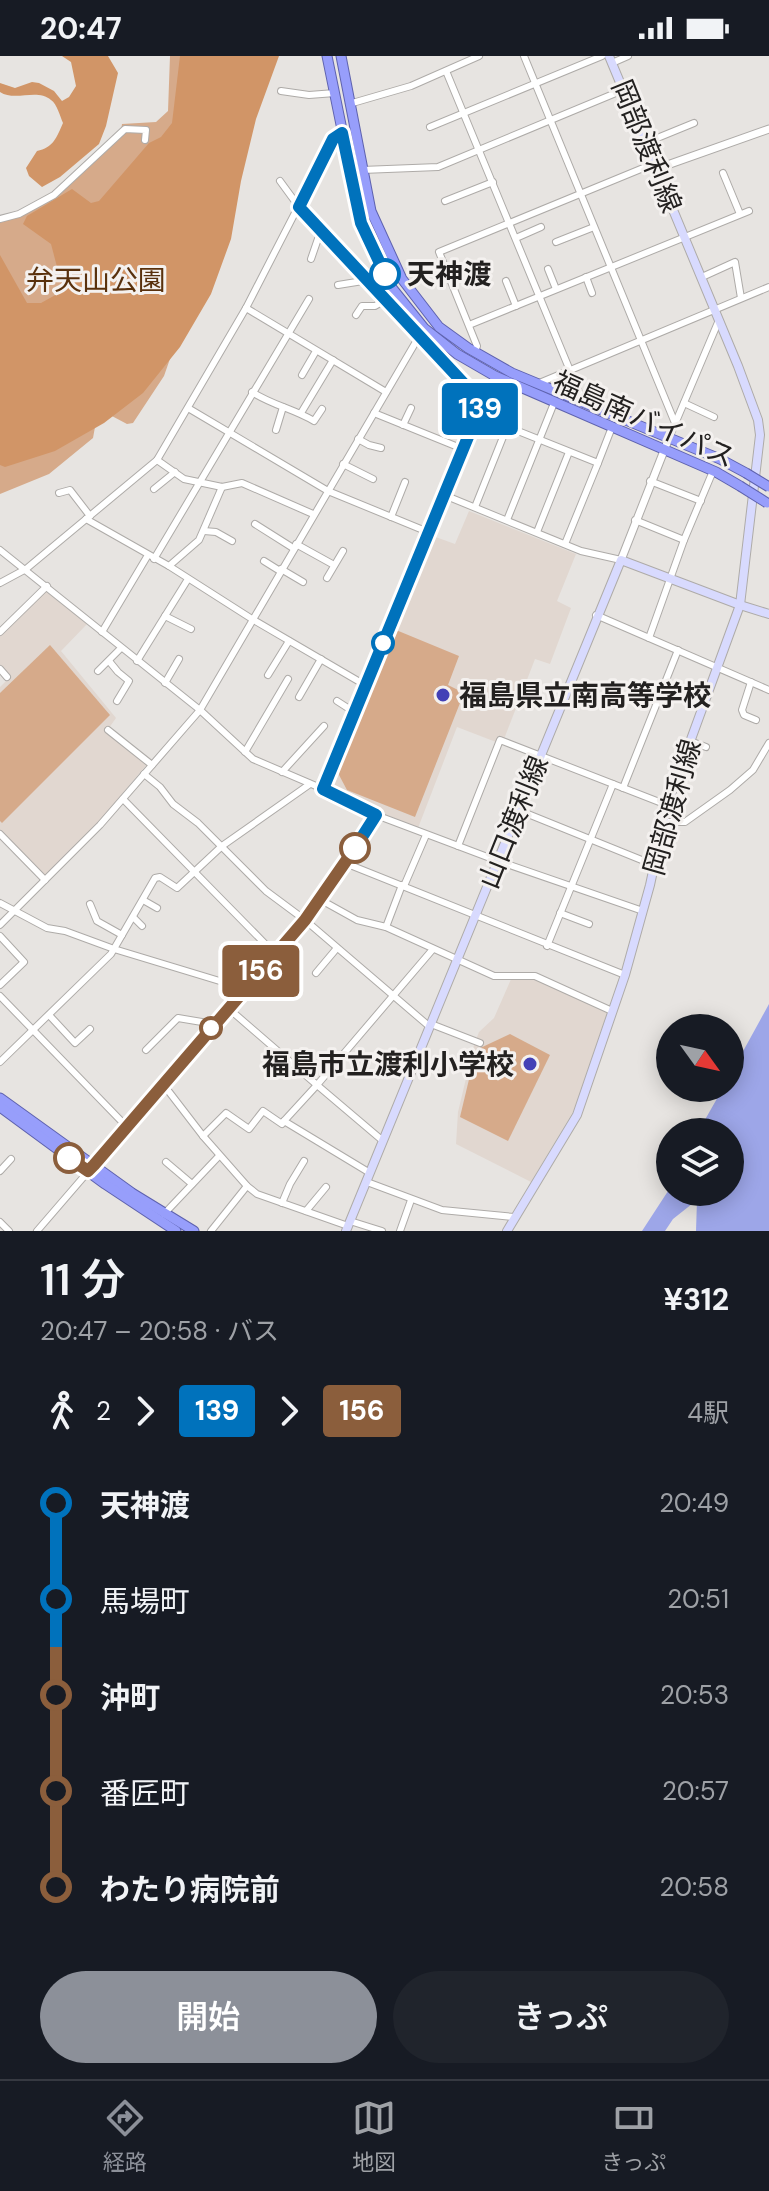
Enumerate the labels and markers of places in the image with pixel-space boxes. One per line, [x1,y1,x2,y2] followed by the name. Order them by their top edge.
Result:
[407,256,491,293] place label: 天神渡
[370,259,400,289] marker: 天神渡
[372,632,394,654] unlabelled marker
[459,677,711,714] place label: 福島県立南高等学校
[434,686,452,704] marker: 福島県立南高等学校
[340,833,370,863] unlabelled marker
[200,1017,222,1039] unlabelled marker
[262,1046,514,1083] place label: 福島市立渡利小学校
[521,1055,539,1073] marker: 福島市立渡利小学校
[54,1143,84,1173] unlabelled marker

